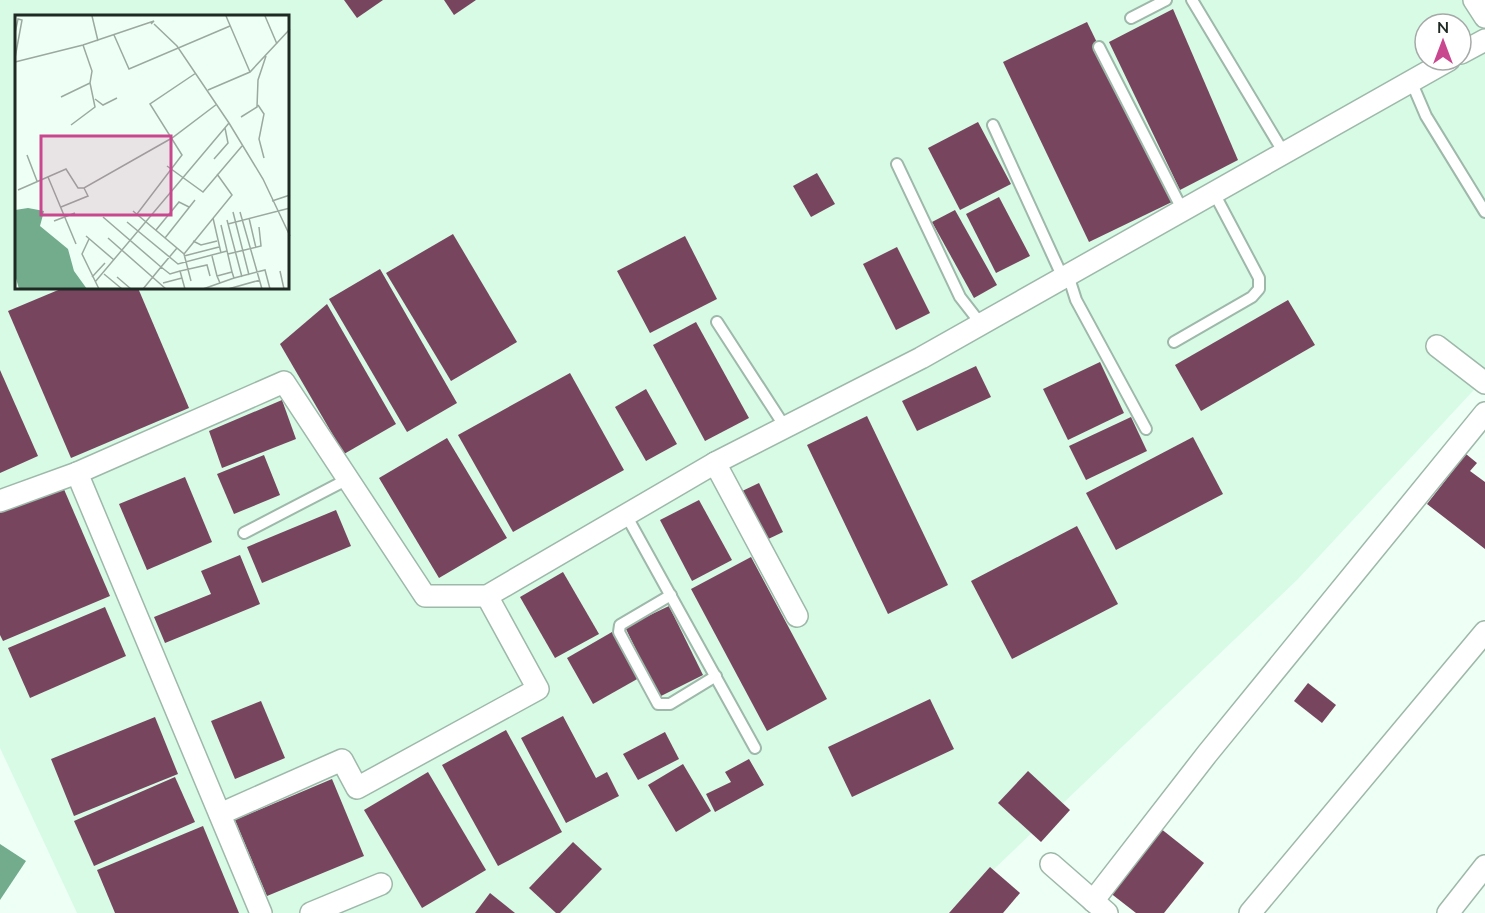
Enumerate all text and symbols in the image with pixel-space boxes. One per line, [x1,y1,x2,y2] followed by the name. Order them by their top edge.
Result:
[1413,12,1473,72] north arrow
[15,15,290,290] inset map
[1437,17,1449,37] text: N

